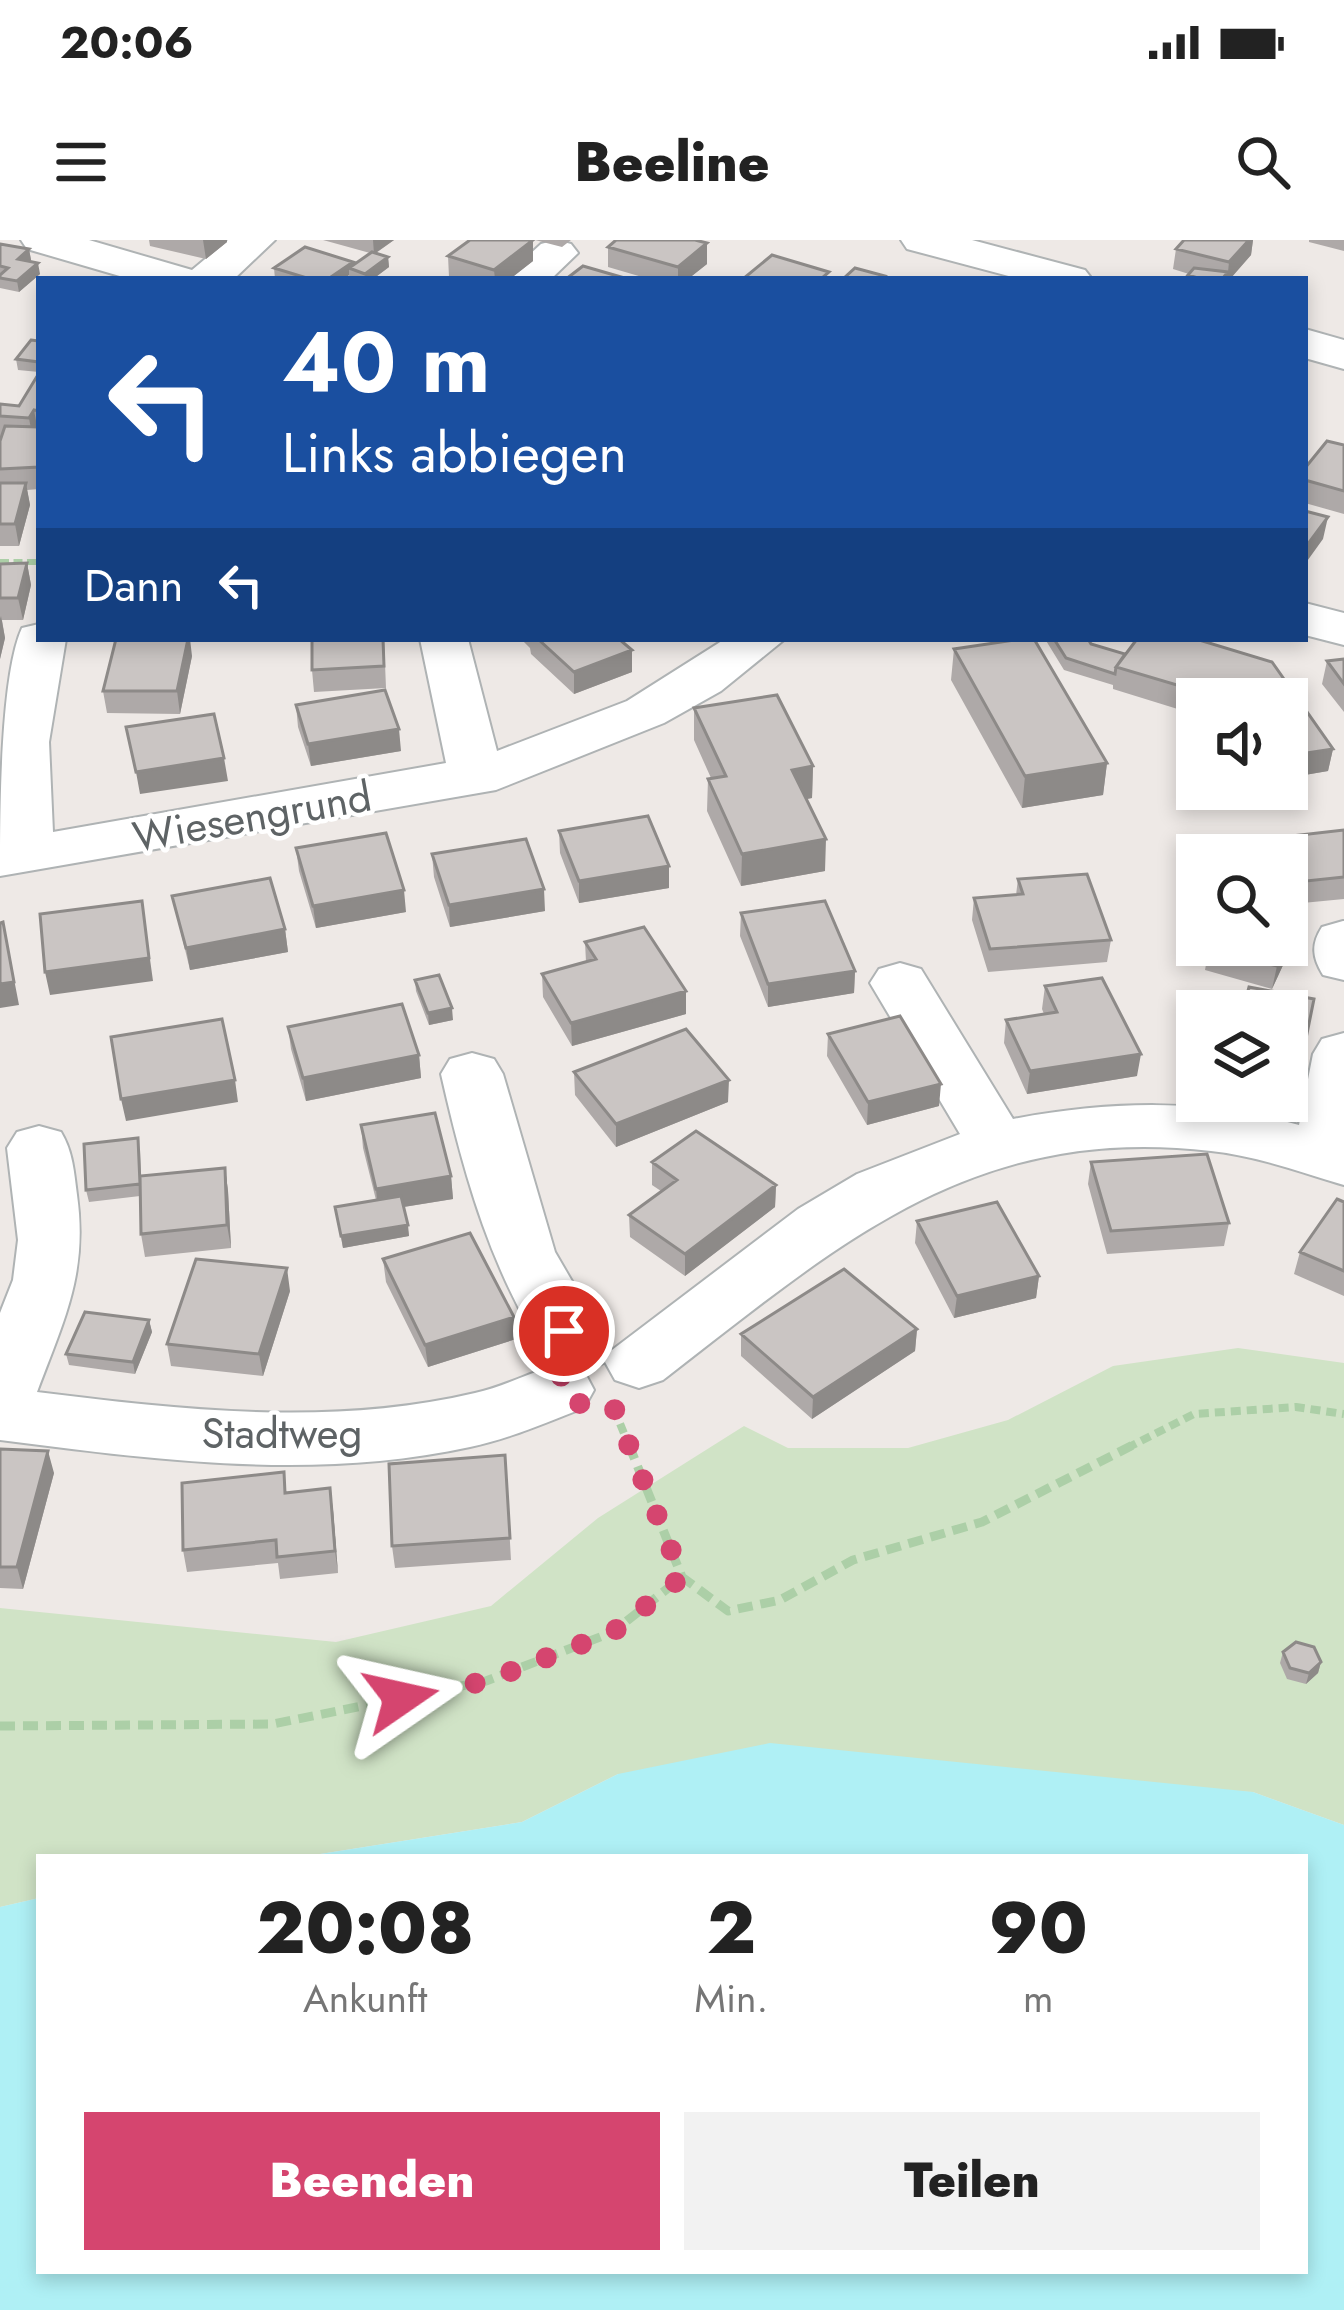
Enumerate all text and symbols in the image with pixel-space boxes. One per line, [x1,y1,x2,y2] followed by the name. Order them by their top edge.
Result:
[60,10,194,75] text: 20:06
[574,123,770,201] text: Beeline
[48,129,114,195] icon: menu
[1230,129,1296,195] icon: search
[282,302,490,424] text: 40 m
[84,324,240,480] icon: left
[282,414,627,492] text: Links abbiegen
[208,552,274,618] icon: left
[84,553,184,618] text: Dann
[1176,678,1308,1122] map controls
[1176,678,1308,810] button: sound
[128,766,376,867] street label: Wiesengrund
[1176,834,1308,966] button: search
[1176,990,1308,1122] button: layers
[513,1280,615,1382] pin
[531,1298,597,1364] icon: arrive
[202,1403,362,1464] street label: Stadtweg
[338,1635,464,1761] position arrow
[256,1876,474,1980] text: 20:08
[707,1876,756,1980] text: 2
[988,1876,1088,1980] text: 90
[303,1970,427,2027] text: Ankunft
[694,1970,768,2027] text: Min.
[1023,1970,1053,2027] text: m
[84,2112,660,2250] button: Beenden
[684,2112,1260,2250] button: Teilen

